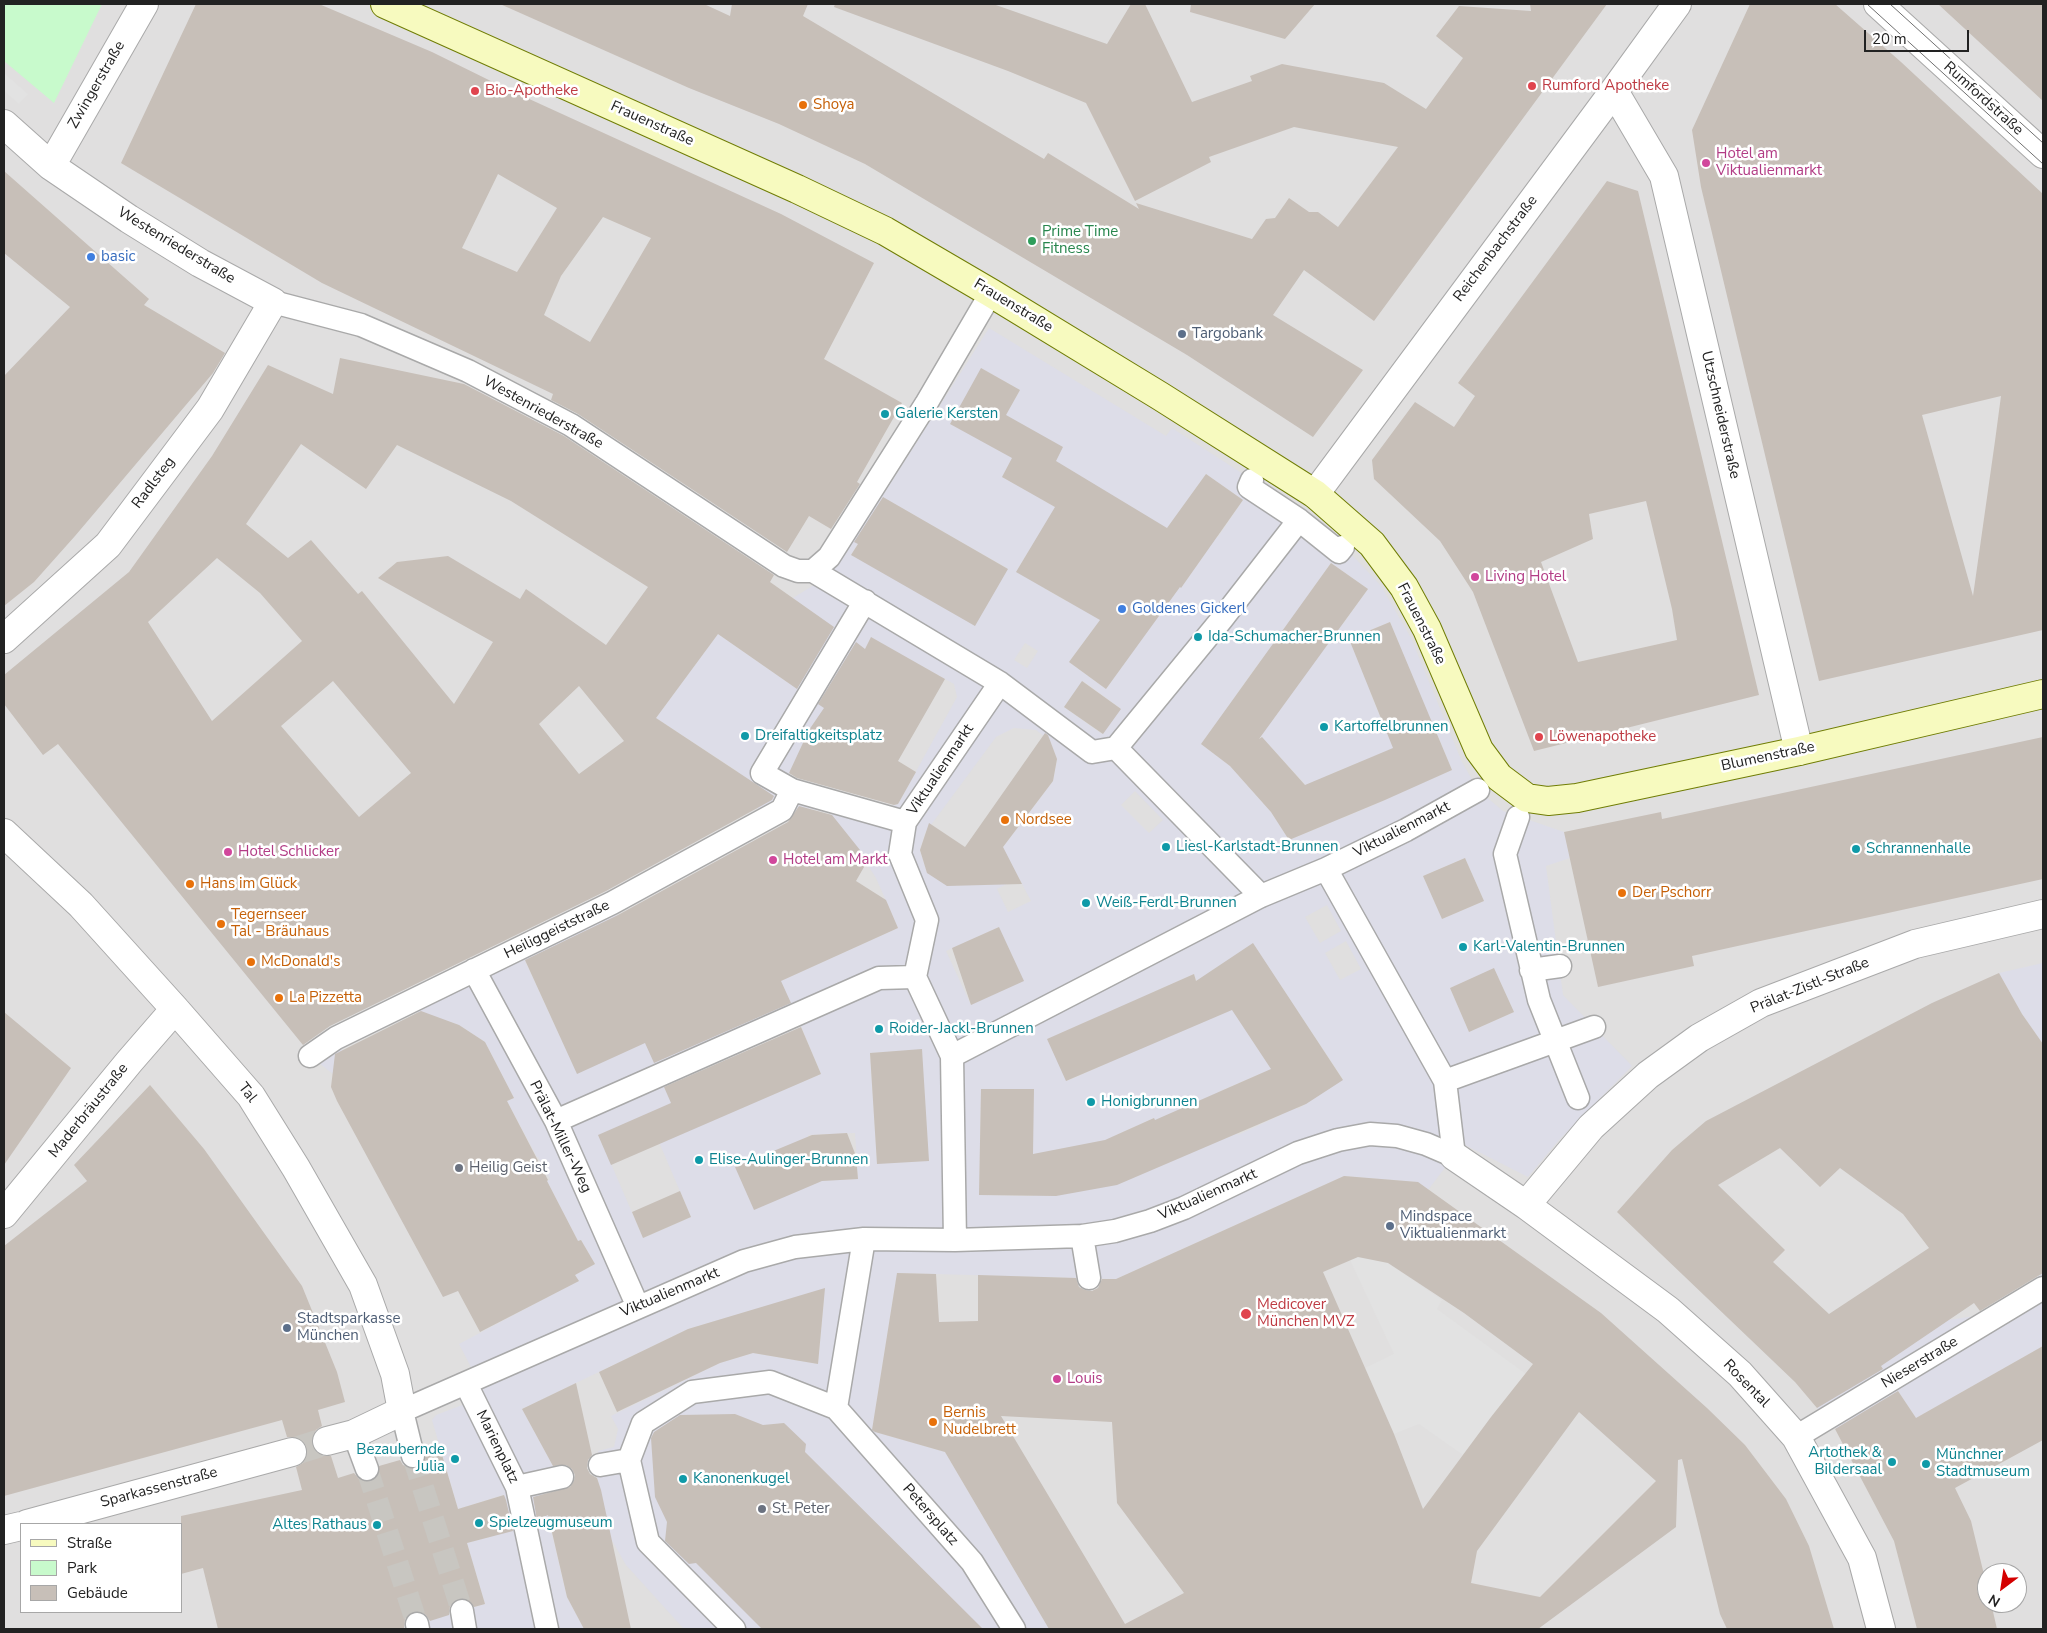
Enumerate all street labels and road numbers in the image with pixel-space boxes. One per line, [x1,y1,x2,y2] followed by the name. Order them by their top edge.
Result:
[65,38,129,132] street label: Zwingerstraße
[1939,58,2027,140] street label: Rumfordstraße
[608,98,696,150] street label: Frauenstraße
[1450,192,1542,306] street label: Reichenbachstraße
[114,204,238,288] street label: Westenriederstraße
[970,275,1056,337] street label: Frauenstraße
[1697,349,1743,481] street label: Utzschneiderstraße
[480,373,606,453] street label: Westenriederstraße
[129,454,179,512] street label: Radlsteg
[1393,580,1449,668] street label: Frauenstraße
[904,721,978,819] street label: Viktualienmarkt
[1720,738,1816,776] street label: Blumenstraße
[1351,798,1453,862] street label: Viktualienmarkt
[501,897,613,963] street label: Heiliggeiststraße
[1748,954,1872,1018] street label: Prälat-Zistl-Straße
[45,1060,133,1162] street label: Maderbräustraße
[525,1078,595,1196] street label: Prälat-Miller-Weg
[234,1079,260,1107] street label: Tal
[1156,1165,1260,1225] street label: Viktualienmarkt
[618,1264,722,1322] street label: Viktualienmarkt
[1879,1333,1961,1393] street label: Nieserstraße
[1719,1356,1773,1412] street label: Rosental
[471,1407,523,1487] street label: Marienplatz
[99,1464,219,1512] street label: Sparkassenstraße
[898,1480,962,1550] street label: Petersplatz

